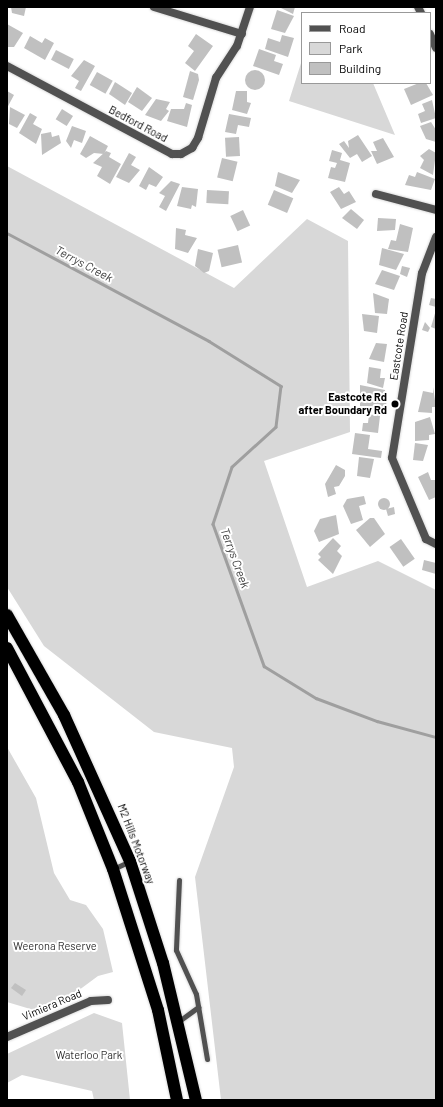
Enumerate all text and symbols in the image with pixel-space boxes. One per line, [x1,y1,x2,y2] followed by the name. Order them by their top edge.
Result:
[301,12,431,84] legend
[339,21,366,35] text: Road
[339,41,363,55] text: Park
[339,61,381,75] text: Building
[106,103,170,145] street label: Bedford Road
[53,243,115,285] water label: Terrys Creek
[387,311,411,381] street label: Eastcote Road
[299,391,387,417] place label: Eastcote Rd after Boundary Rd
[390,399,400,409] marker: Eastcote Rd after Boundary Rd
[217,526,253,590] water label: Terrys Creek
[115,802,157,886] street label: M2 Hills Motorway
[13,939,97,953] park label: Weerona Reserve
[20,987,84,1023] street label: Vimiera Road
[56,1048,122,1062] park label: Waterloo Park

